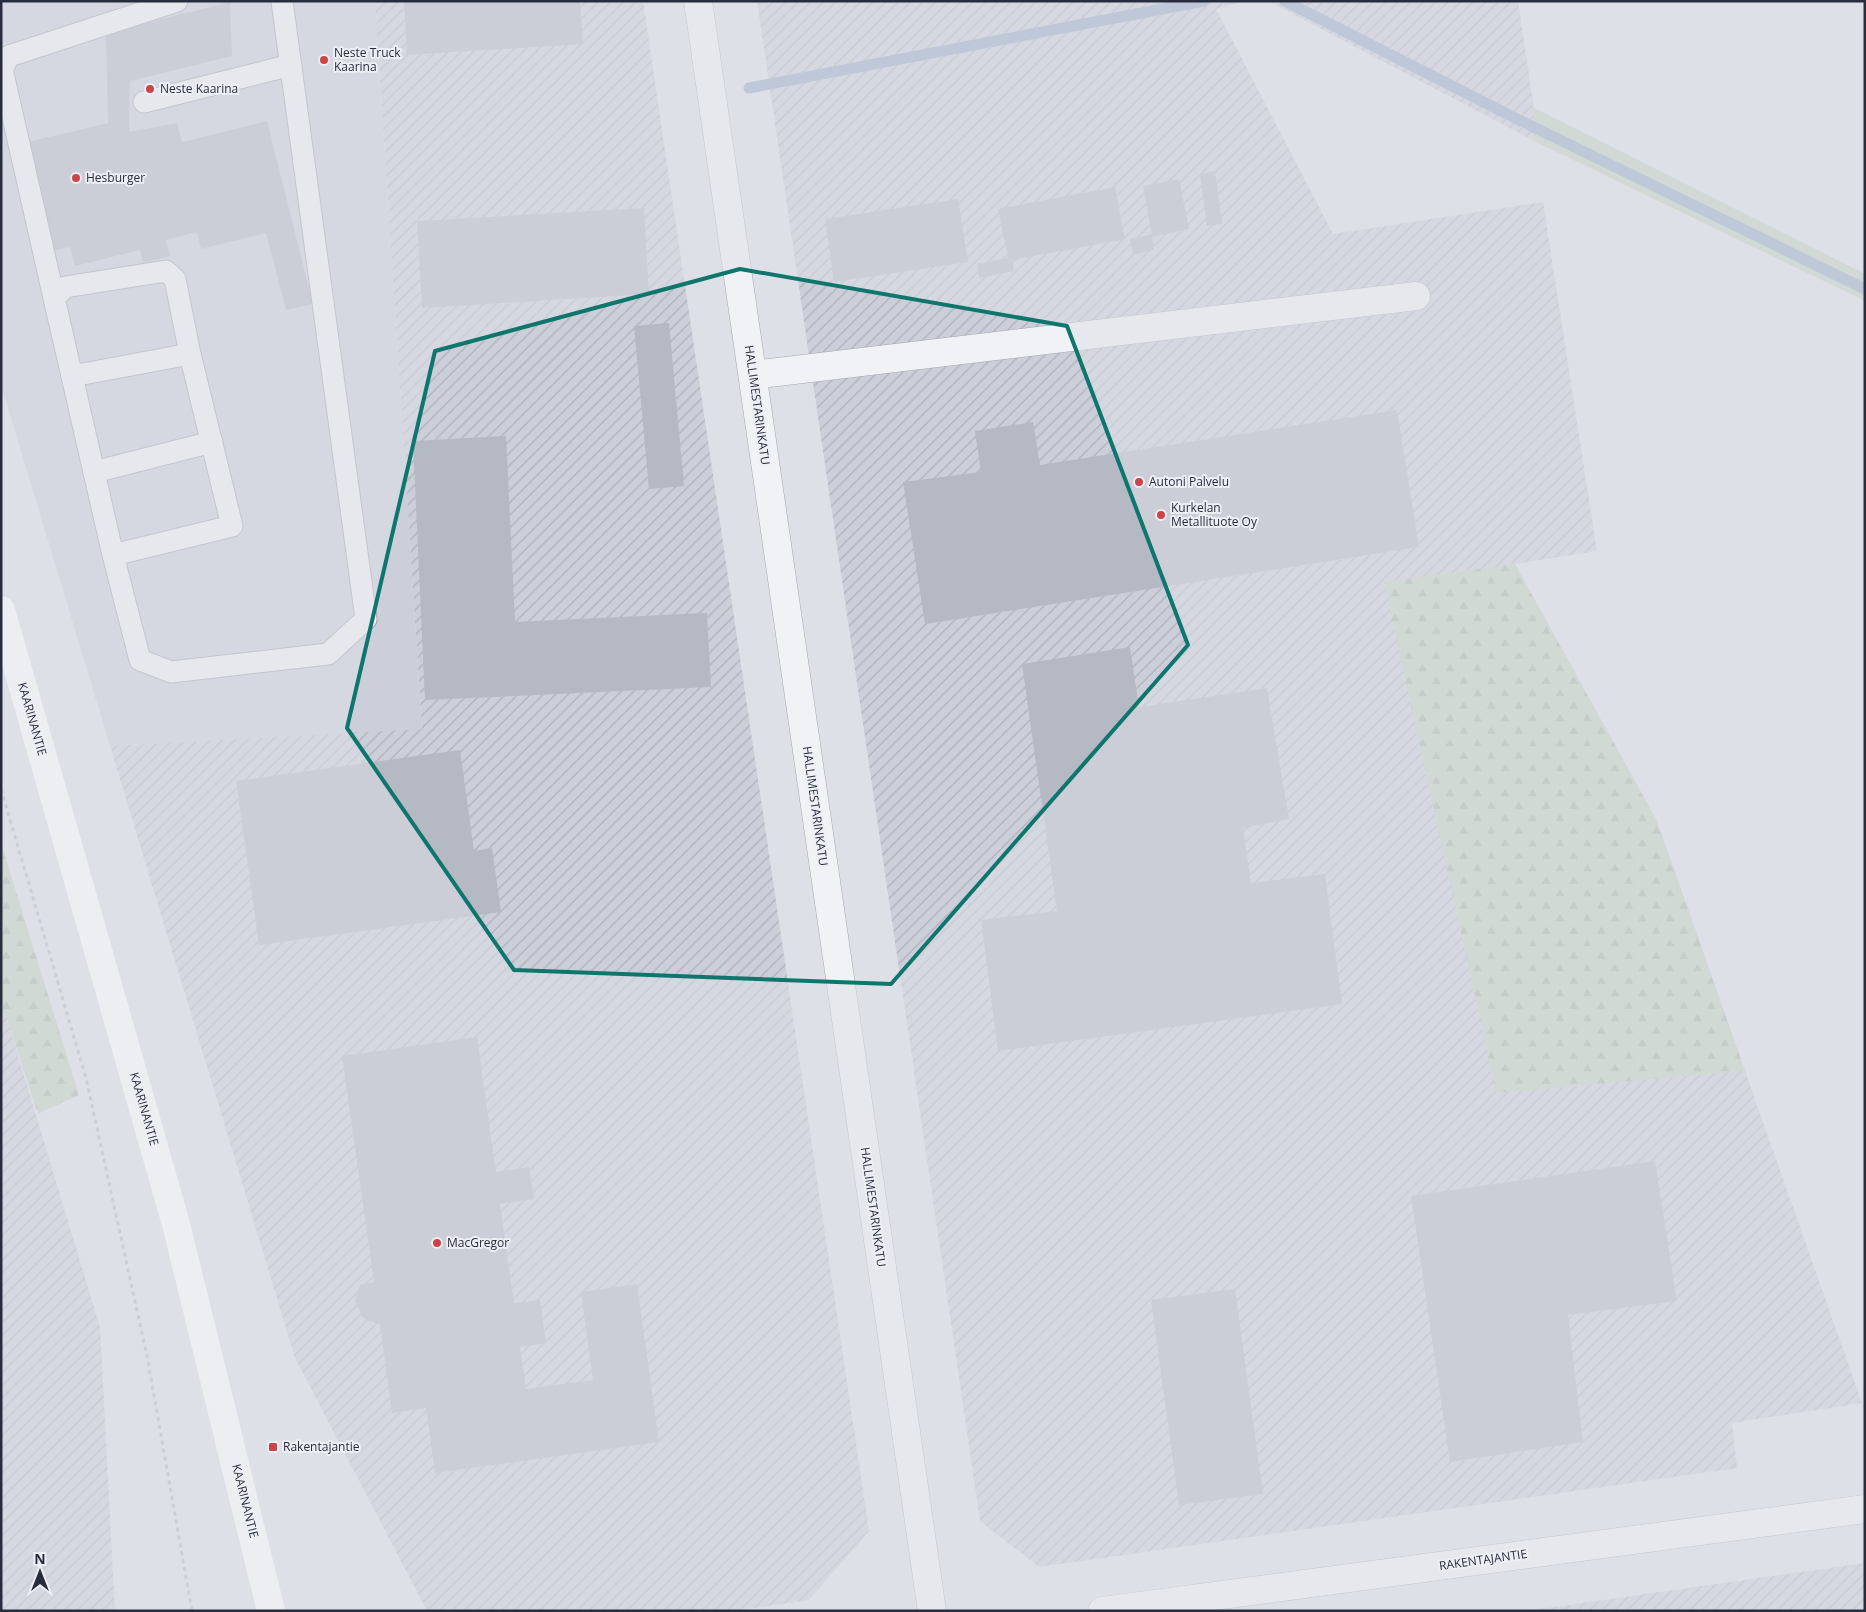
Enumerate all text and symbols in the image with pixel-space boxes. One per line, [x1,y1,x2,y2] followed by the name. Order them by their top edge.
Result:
[334,44,401,75] place label: Neste Truck Kaarina
[318,54,330,66] marker: Neste Truck Kaarina
[160,80,238,97] place label: Neste Kaarina
[144,83,156,95] marker: Neste Kaarina
[86,169,145,186] place label: Hesburger
[70,172,82,184] marker: Hesburger
[741,344,774,466] street label: HALLIMESTARINKATU
[1149,473,1229,490] place label: Autoni Palvelu
[1133,476,1145,488] marker: Autoni Palvelu
[1171,499,1258,530] place label: Kurkelan Metallituote Oy
[1155,509,1167,521] marker: Kurkelan Metallituote Oy
[14,680,51,758] street label: KAARINANTIE
[799,745,832,867] street label: HALLIMESTARINKATU
[126,1070,163,1148] street label: KAARINANTIE
[857,1146,890,1268] street label: HALLIMESTARINKATU
[447,1234,509,1251] place label: MacGregor
[431,1237,443,1249] marker: MacGregor
[283,1438,360,1455] place label: Rakentajantie
[267,1441,279,1453] marker: Rakentajantie
[228,1462,263,1540] street label: KAARINANTIE
[1438,1545,1528,1574] street label: RAKENTAJANTIE
[15,1547,65,1597] north arrow
[34,1549,46,1568] text: N

